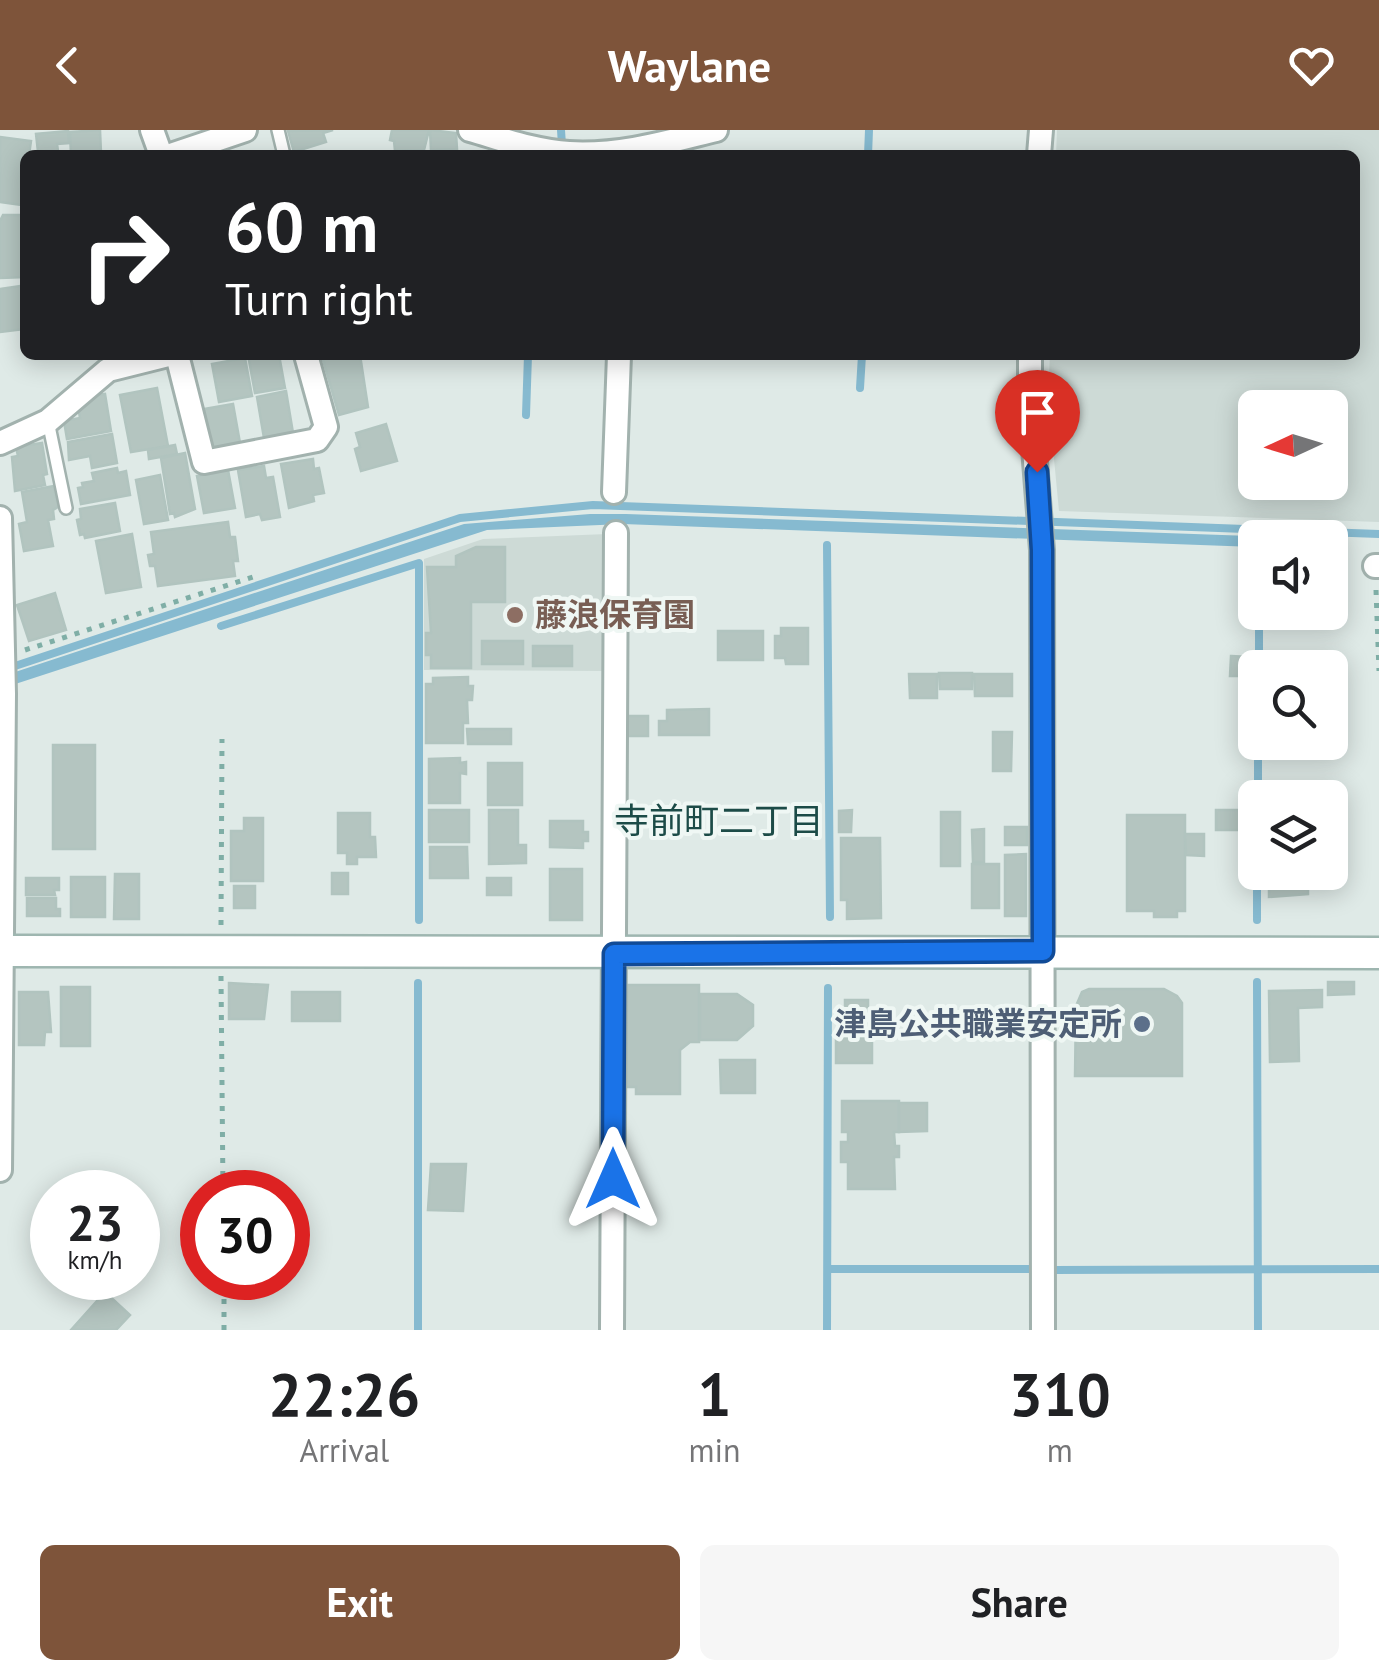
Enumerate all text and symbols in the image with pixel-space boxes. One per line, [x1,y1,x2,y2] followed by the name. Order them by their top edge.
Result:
[608,36,771,94] text: Waylane
[40,38,95,93] icon: back
[1284,38,1339,93] icon: heart
[225,181,378,271] text: 60 m
[60,190,190,320] icon: right
[225,269,413,327] text: Turn right
[995,370,1080,473] pin
[1010,385,1065,440] icon: arrive
[1238,390,1348,500] north arrow
[1238,390,1348,890] map controls
[1238,520,1348,630] button: sound
[535,593,695,635] place label: 藤浪保育園
[504,604,526,626] marker: 藤浪保育園
[1238,650,1348,760] button: search
[1238,780,1348,890] button: layers
[614,797,824,843] district label: 寺前町二丁目
[834,1002,1122,1044] place label: 津島公共職業安定所
[1131,1013,1153,1035] marker: 津島公共職業安定所
[561,1127,665,1231] position arrow
[180,1170,310,1300] speed limit sign: 30
[67,1190,123,1255] text: 23
[68,1244,122,1276] text: km/h
[268,1355,420,1433] text: 22:26
[698,1355,732,1433] text: 1
[1009,1355,1111,1433] text: 310
[299,1429,389,1471] text: Arrival
[689,1429,741,1471] text: min
[1047,1429,1073,1471] text: m
[40,1545,680,1660] button: Exit
[700,1545,1339,1660] button: Share

